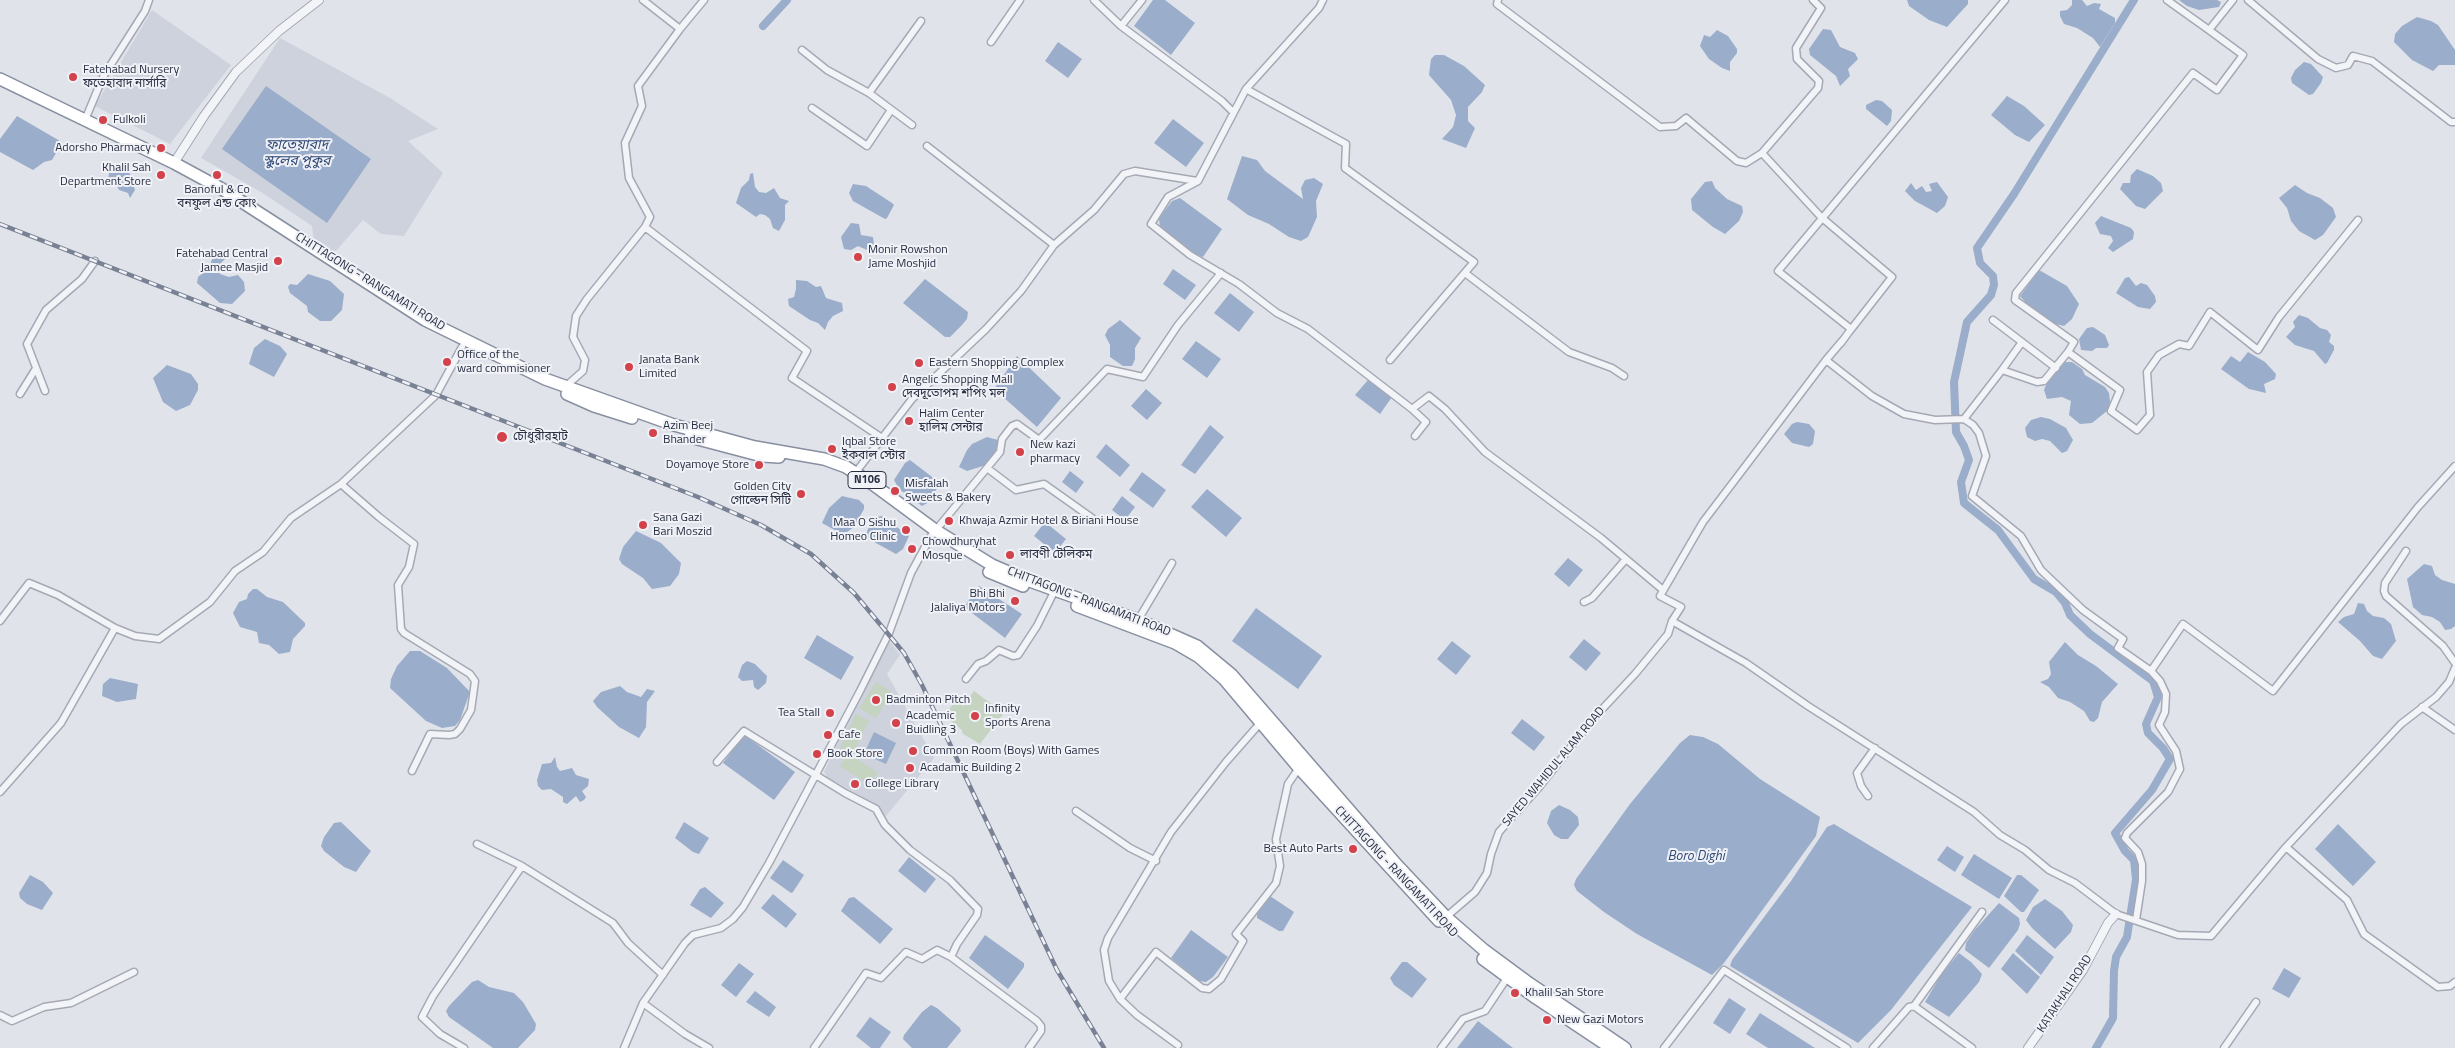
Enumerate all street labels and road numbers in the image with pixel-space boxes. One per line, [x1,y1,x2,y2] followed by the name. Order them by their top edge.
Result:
[293,230,447,334] street label: CHITTAGONG - RANGAMATI ROAD
[848,472,886,488] road number: N106
[1005,564,1173,640] street label: CHITTAGONG - RANGAMATI ROAD
[1500,704,1608,830] street label: SAYED WAHIDUL ALAM ROAD
[1331,804,1461,940] street label: CHITTAGONG - RANGAMATI ROAD
[2035,952,2095,1036] street label: KATAKHALI ROAD

